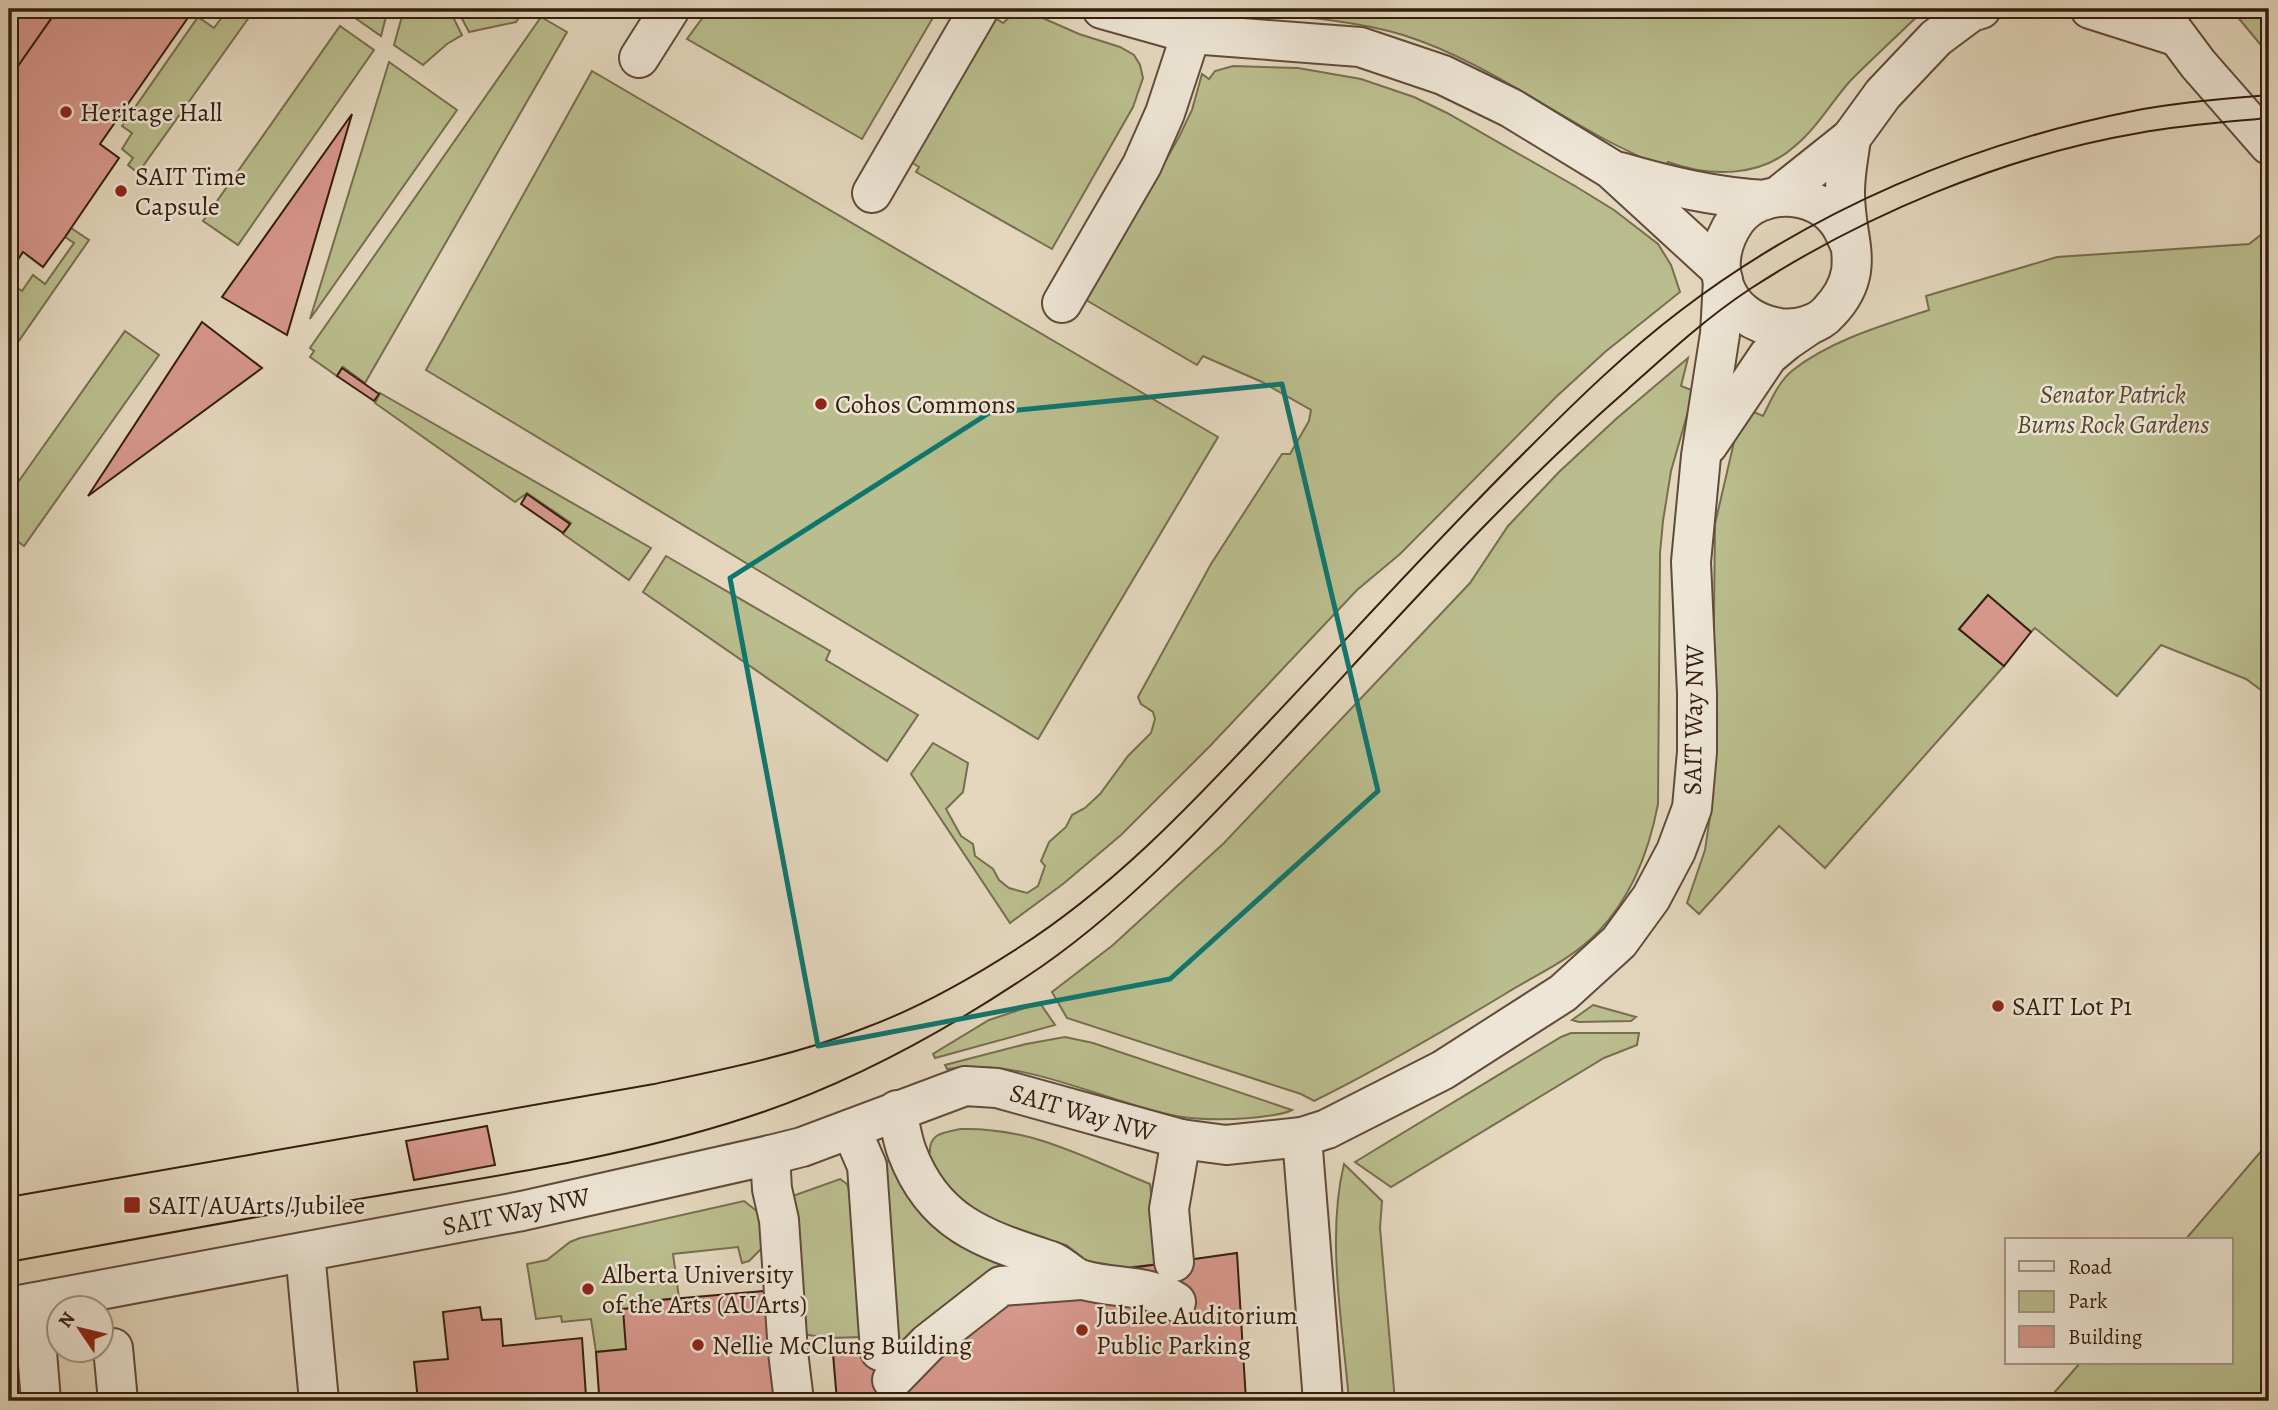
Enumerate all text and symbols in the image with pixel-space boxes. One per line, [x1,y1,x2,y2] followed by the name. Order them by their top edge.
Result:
[80,95,222,130] place label: Heritage Hall
[58,104,74,120] marker: Heritage Hall
[135,159,246,224] place label: SAIT Time Capsule
[113,183,129,199] marker: SAIT Time Capsule
[2017,377,2209,442] park label: Senator Patrick Burns Rock Gardens
[835,387,1016,422] place label: Cohos Commons
[813,396,829,412] marker: Cohos Commons
[1675,644,1712,796] street label: SAIT Way NW
[2012,989,2132,1024] place label: SAIT Lot P1
[1990,998,2006,1014] marker: SAIT Lot P1
[1006,1075,1161,1150] street label: SAIT Way NW
[439,1179,594,1244] street label: SAIT Way NW
[148,1188,365,1223] place label: SAIT/AUArts/Jubilee
[122,1195,142,1215] marker: SAIT/AUArts/Jubilee
[2005,1238,2232,1364] legend
[2068,1253,2112,1281] text: Road
[601,1257,807,1322] place label: Alberta University of the Arts (AUArts)
[580,1281,596,1297] marker: Alberta University of the Arts (AUArts)
[2068,1287,2108,1315] text: Park
[46,1294,116,1364] north arrow
[1096,1298,1298,1363] place label: Jubilee Auditorium Public Parking
[52,1307,82,1333] text: N
[1074,1322,1090,1338] marker: Jubilee Auditorium Public Parking
[2068,1323,2143,1351] text: Building
[712,1328,972,1363] place label: Nellie McClung Building
[690,1337,706,1353] marker: Nellie McClung Building

